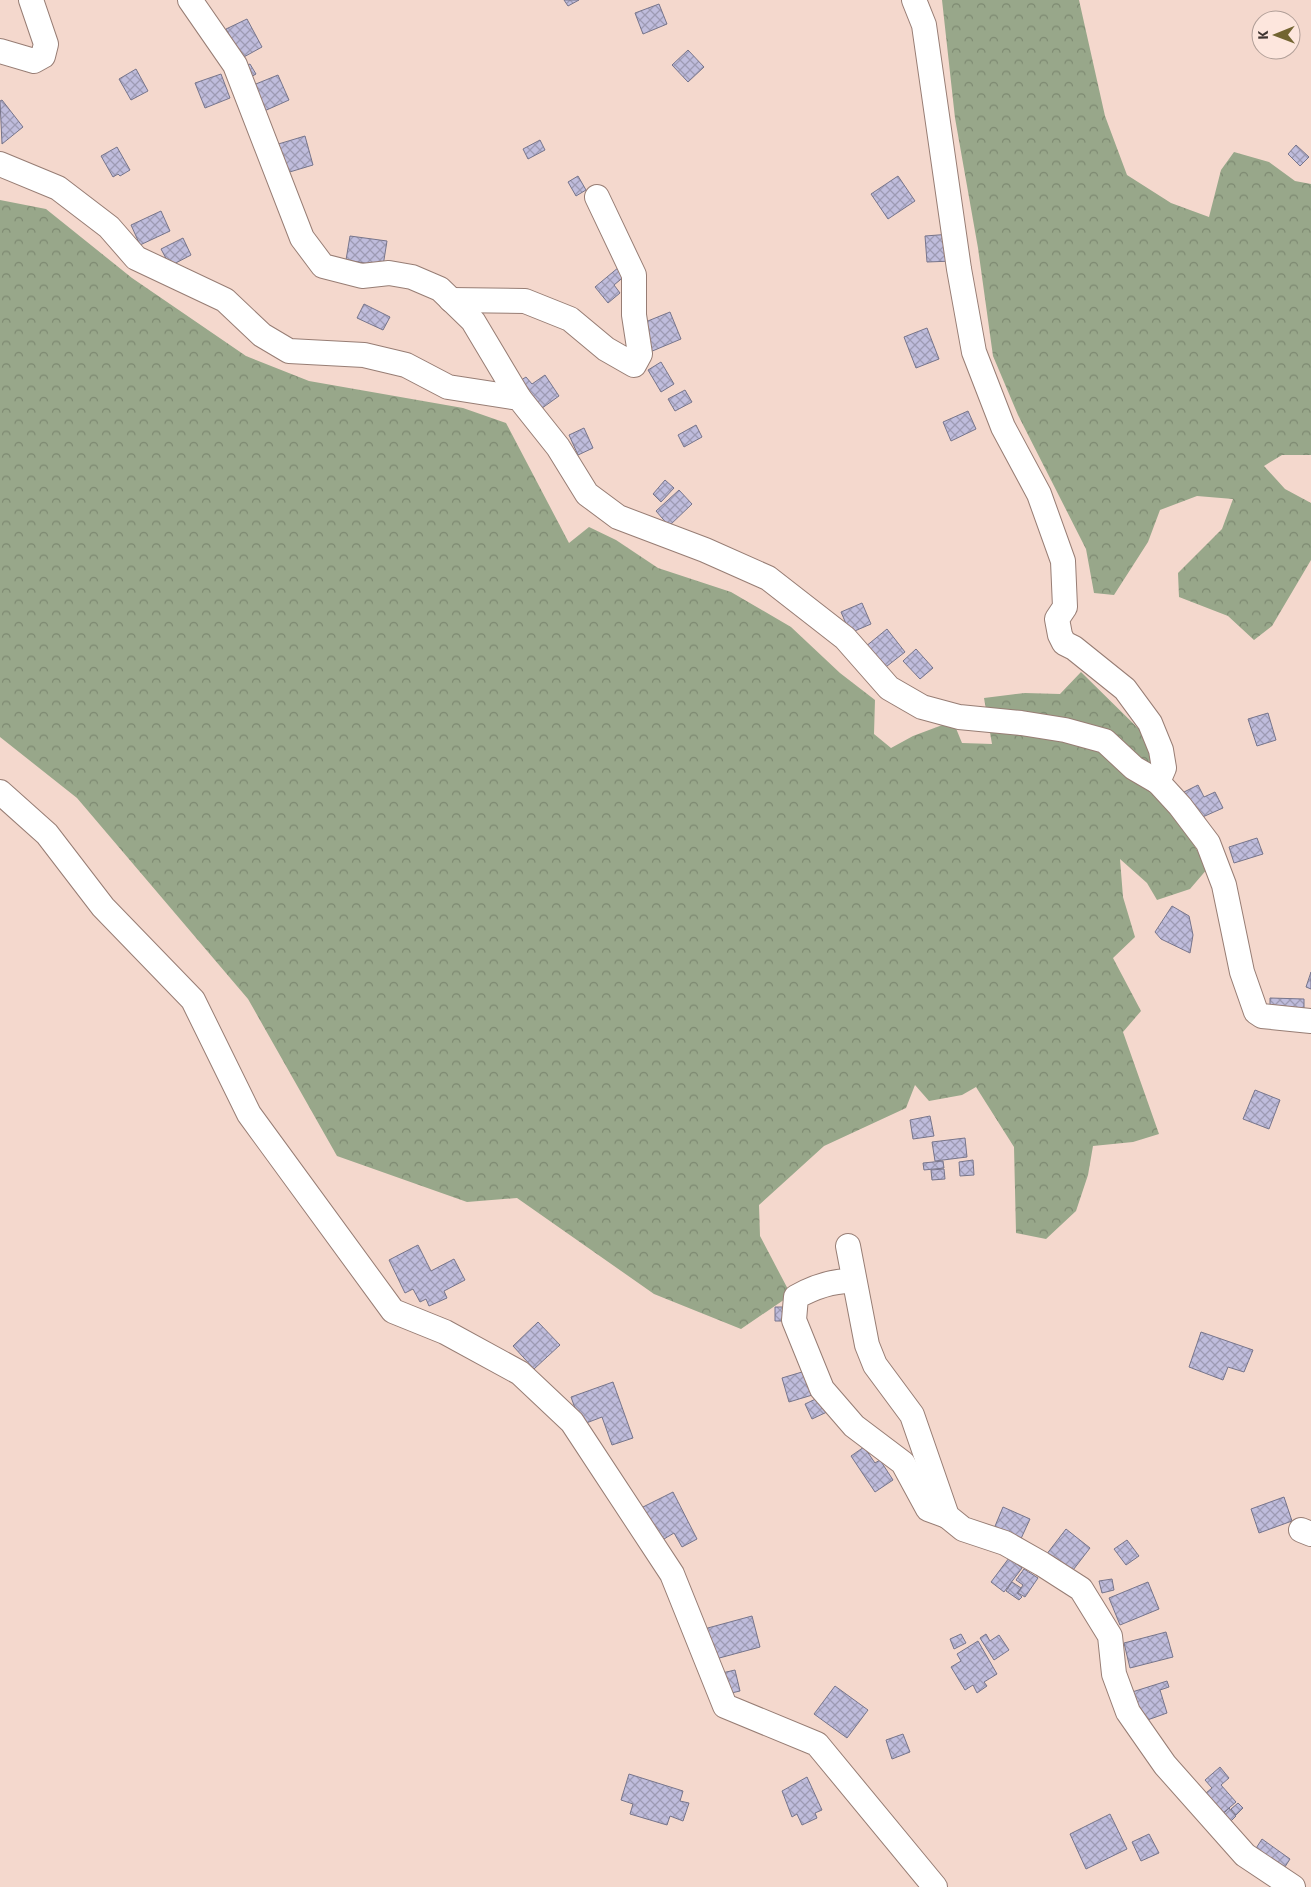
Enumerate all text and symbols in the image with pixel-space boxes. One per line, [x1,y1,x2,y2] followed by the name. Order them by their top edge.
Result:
[1251,10,1301,60] north arrow
[1255,30,1272,40] text: K

